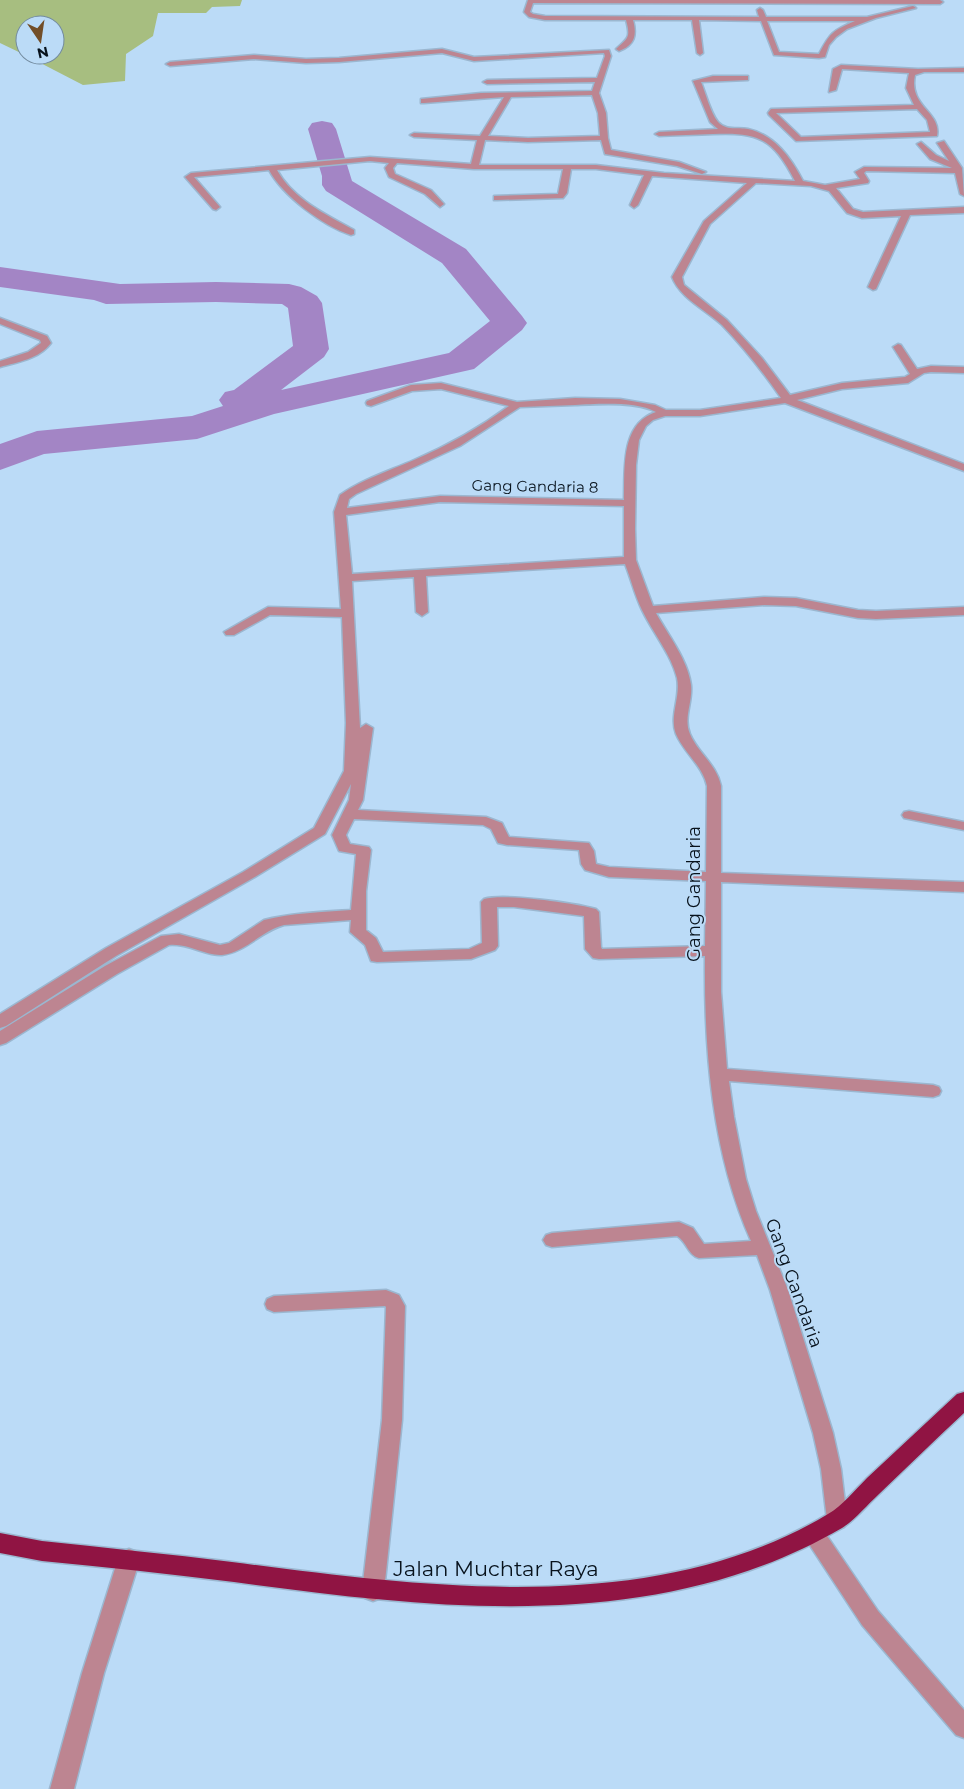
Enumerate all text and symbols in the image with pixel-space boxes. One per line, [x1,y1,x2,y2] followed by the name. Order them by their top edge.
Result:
[15,15,65,65] north arrow
[35,43,50,63] text: N
[472,475,598,497] street label: Gang Gandaria 8
[683,826,705,962] street label: Gang Gandaria
[760,1215,828,1351] street label: Gang Gandaria
[392,1556,599,1581] street label: Jalan Muchtar Raya

